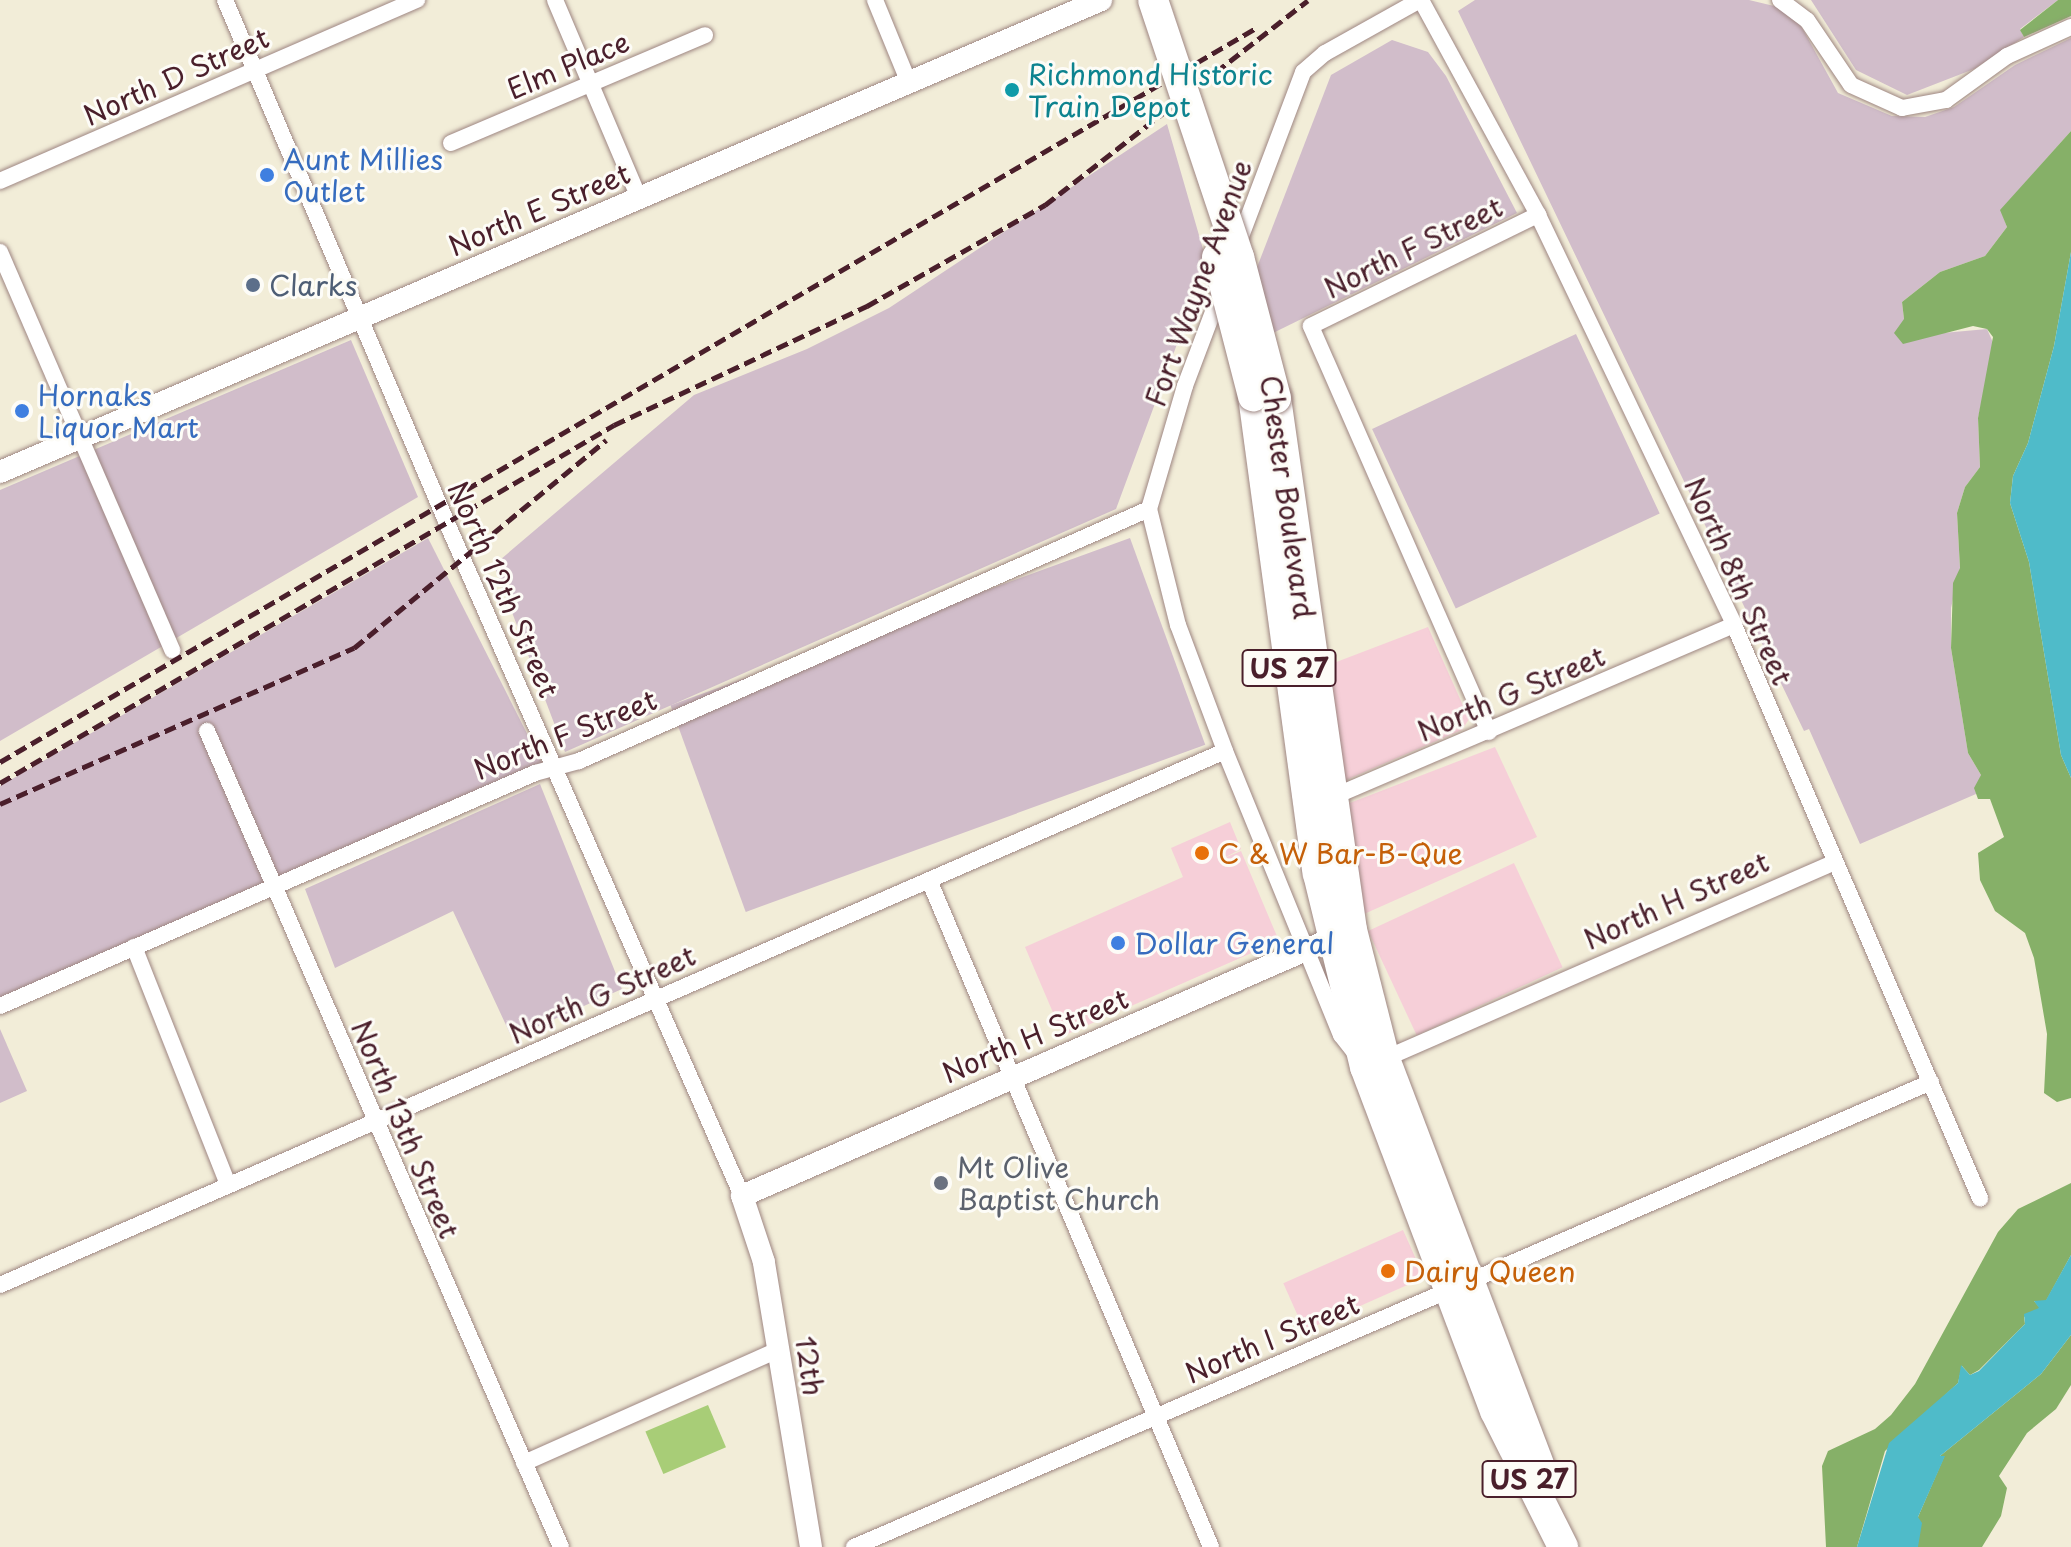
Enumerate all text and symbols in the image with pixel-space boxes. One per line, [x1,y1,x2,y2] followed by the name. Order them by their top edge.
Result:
[77,20,275,132] street label: North D Street
[502,24,634,106] street label: Elm Place
[1028,57,1274,123] place label: Richmond Historic Train Depot
[1003,81,1021,99] marker: Richmond Historic Train Depot
[283,142,443,208] place label: Aunt Millies Outlet
[1137,153,1259,413] street label: Fort Wayne Avenue
[442,155,636,263] street label: North E Street
[258,166,276,184] marker: Aunt Millies Outlet
[1318,189,1508,305] street label: North F Street
[269,268,357,302] place label: Clarks
[244,276,262,294] marker: Clarks
[1254,373,1322,621] street label: Chester Boulevard
[38,378,199,444] place label: Hornaks Liquor Mart
[13,402,31,420] marker: Hornaks Liquor Mart
[1678,471,1800,691] street label: North 8th Street
[440,472,568,706] street label: North 12th Street
[1411,638,1611,748] street label: North G Street
[1241,646,1337,690] road number: US 27
[468,682,662,786] street label: North F Street
[1218,836,1464,870] place label: C & W Bar-B-Que
[1193,844,1211,862] marker: C & W Bar-B-Que
[1577,844,1775,956] street label: North H Street
[1134,926,1335,960] place label: Dollar General
[1109,934,1127,952] marker: Dollar General
[502,937,702,1051] street label: North G Street
[936,980,1134,1090] street label: North H Street
[344,1013,468,1245] street label: North 13th Street
[957,1150,1161,1216] place label: Mt Olive Baptist Church
[932,1174,950,1192] marker: Mt Olive Baptist Church
[1404,1254,1575,1288] place label: Dairy Queen
[1379,1262,1397,1280] marker: Dairy Queen
[1179,1286,1365,1390] street label: North I Street
[789,1334,831,1398] street label: 12th
[1481,1457,1577,1501] road number: US 27

